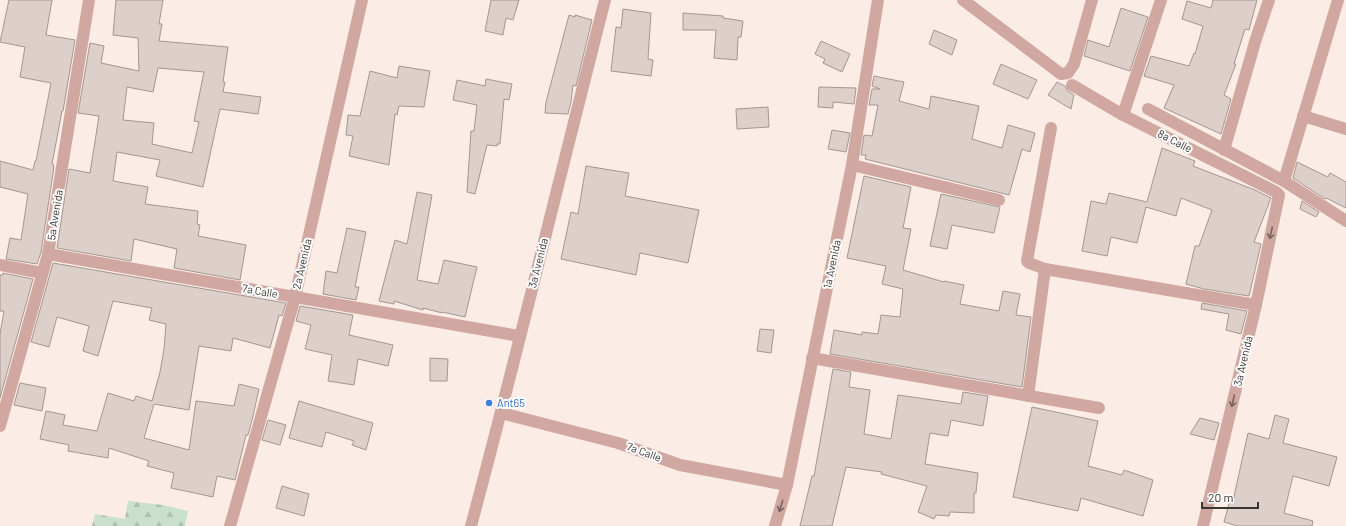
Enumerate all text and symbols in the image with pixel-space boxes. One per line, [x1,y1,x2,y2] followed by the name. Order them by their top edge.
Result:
[1156,126,1195,155] street label: 8a Calle
[44,189,65,241] street label: 5a Avenida
[1267,226,1275,239] one-way arrow
[289,237,314,290] street label: 2a Avenida
[525,237,550,289] street label: 3a Avenida
[820,238,843,289] street label: 1a Avenida
[241,281,279,300] street label: 7a Calle
[1230,335,1255,387] street label: 3a Avenida
[1229,394,1237,407] one-way arrow
[497,396,525,409] place label: Ant65
[484,398,494,408] marker: Ant65
[625,439,664,464] street label: 7a Calle
[1202,484,1258,510] scale bar
[1208,490,1234,504] text: 20 m
[777,499,784,512] one-way arrow

